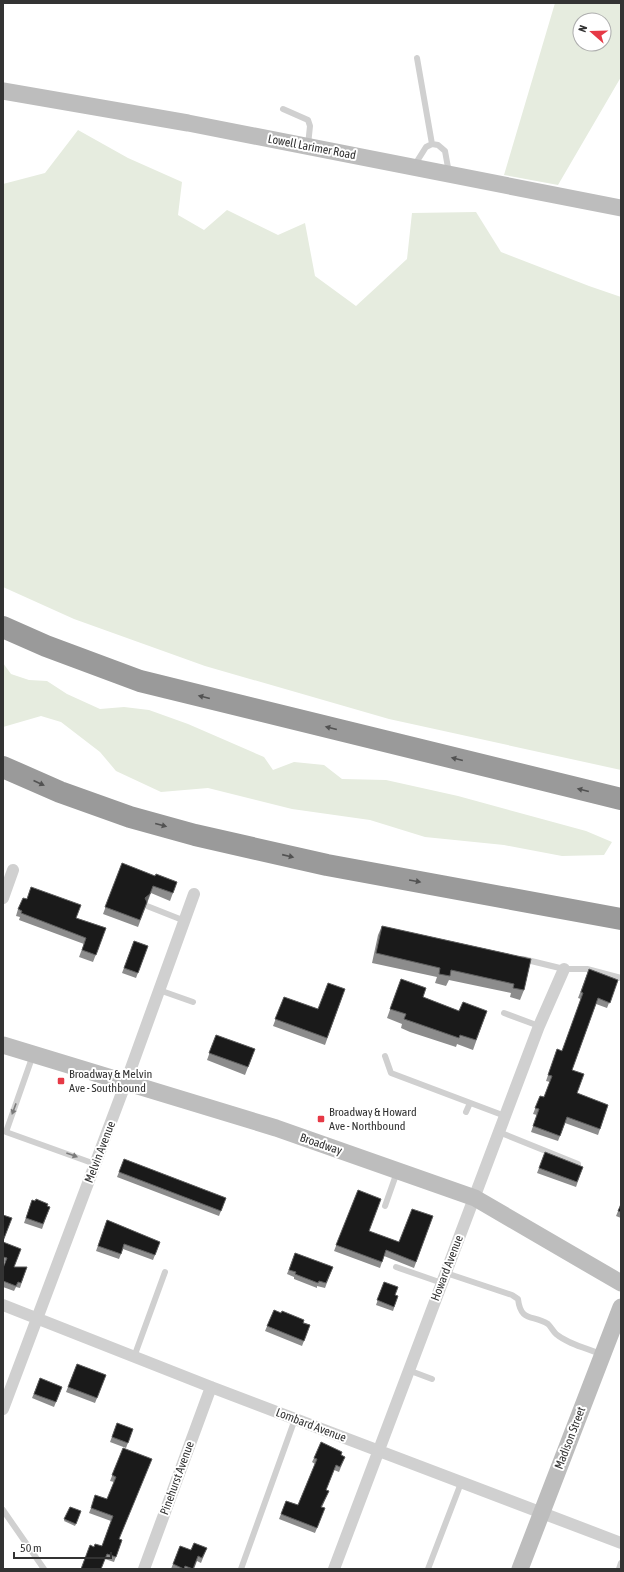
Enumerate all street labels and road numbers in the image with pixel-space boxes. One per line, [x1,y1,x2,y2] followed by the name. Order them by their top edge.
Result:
[267,132,357,162] street label: Lowell Larimer Road
[82,1119,118,1185] street label: Melvin Avenue
[298,1130,344,1158] street label: Broadway
[428,1233,466,1303] street label: Howard Avenue
[552,1404,589,1471] street label: Madison Street
[274,1405,348,1445] street label: Lombard Avenue
[157,1439,197,1517] street label: Pinehurst Avenue

